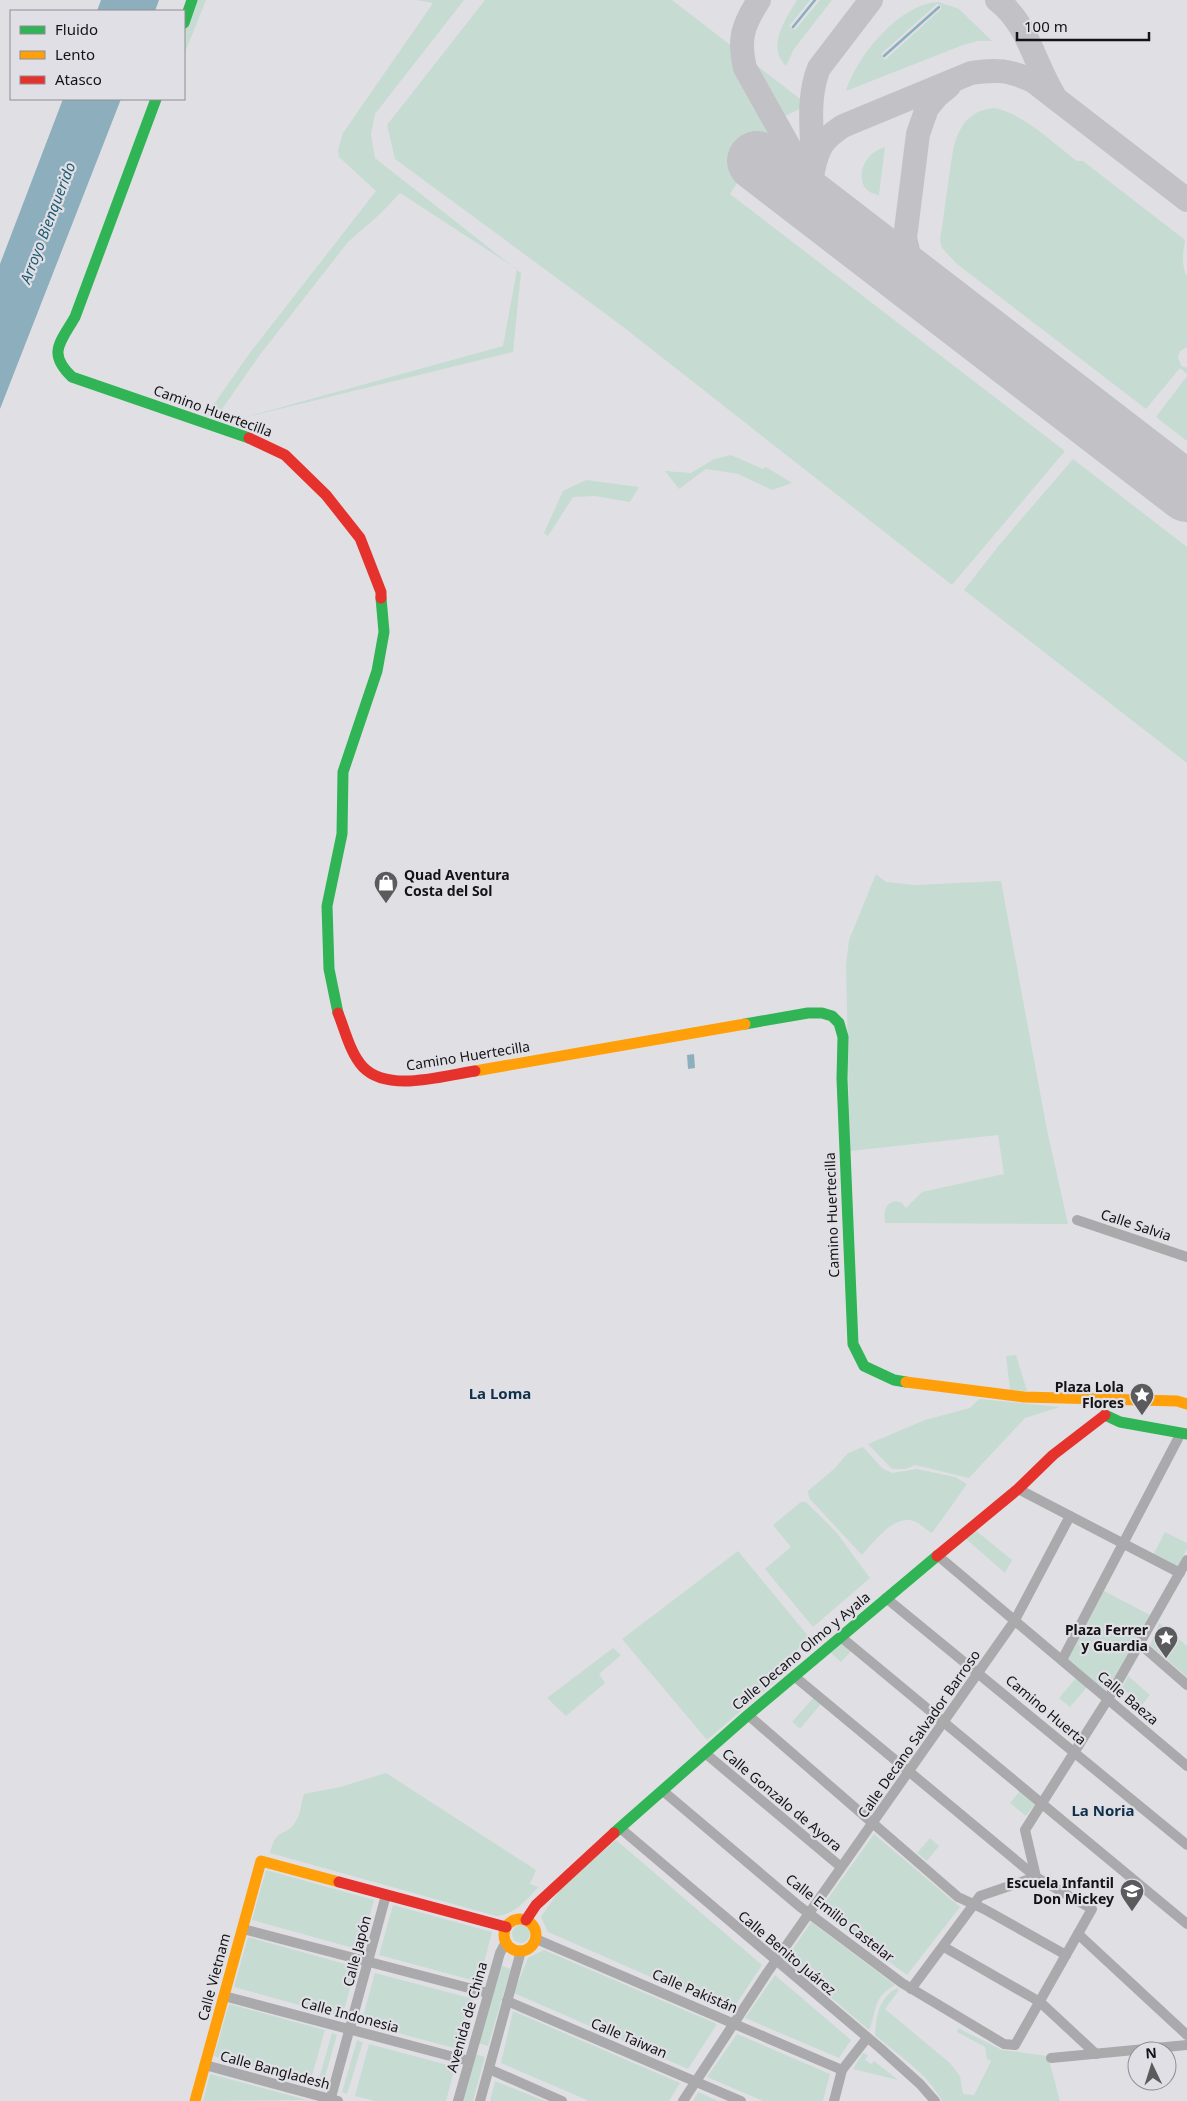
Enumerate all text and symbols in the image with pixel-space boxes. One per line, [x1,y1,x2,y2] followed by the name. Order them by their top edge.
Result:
[10,10,185,100] legend
[1017,10,1150,42] scale bar
[1024,16,1068,36] text: 100 m
[55,19,98,39] text: Fluido
[55,44,95,64] text: Lento
[55,69,102,89] text: Atasco
[14,159,79,287] water label: Arroyo Bienquerido
[151,380,275,441] street label: Camino Huertecilla
[404,865,510,900] place label: Quad Aventura Costa del Sol
[373,870,399,904] shop icon: Quad Aventura Costa del Sol
[405,1036,531,1075] street label: Camino Huertecilla
[820,1152,843,1278] street label: Camino Huertecilla
[1098,1204,1174,1245] street label: Calle Salvia
[1055,1377,1124,1412] place label: Plaza Lola Flores
[1129,1382,1155,1416] place icon: Plaza Lola Flores
[469,1383,531,1403] district label: La Loma
[728,1587,874,1714] street label: Calle Decano Olmo y Ayala
[1065,1620,1149,1655] place label: Plaza Ferrer y Guardia
[1153,1625,1179,1659] place icon: Plaza Ferrer y Guardia
[853,1646,984,1822] street label: Calle Decano Salvador Barroso
[1094,1666,1163,1729] street label: Calle Baeza
[1002,1670,1091,1749] street label: Camino Huerta
[718,1744,846,1855] street label: Calle Gonzalo de Ayora
[1071,1800,1135,1820] district label: La Noria
[782,1869,899,1966] street label: Calle Emilio Castelar
[1006,1873,1114,1908] place label: Escuela Infantil Don Mickey
[1119,1878,1145,1912] school or university icon: Escuela Infantil Don Mickey
[734,1906,840,1999] street label: Calle Benito Juárez
[338,1913,375,1989] street label: Calle Japón
[193,1931,234,2023] street label: Calle Vietnam
[442,1959,491,2074] street label: Avenida de China
[650,1964,741,2017] street label: Calle Pakistán
[299,1992,401,2037] street label: Calle Indonesia
[588,2013,670,2062] street label: Calle Taiwan
[1127,2041,1177,2091] north arrow
[1145,2043,1157,2062] text: N
[218,2046,332,2093] street label: Calle Bangladesh

